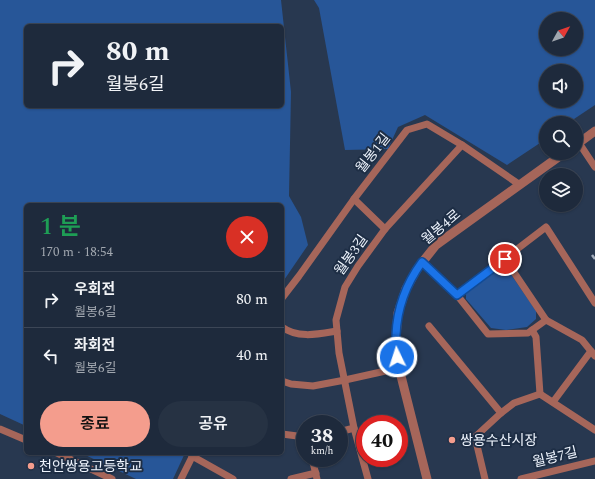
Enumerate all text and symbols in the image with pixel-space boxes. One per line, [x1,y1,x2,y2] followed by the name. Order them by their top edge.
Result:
[539,12,583,56] north arrow
[539,12,583,212] map controls
[106,30,170,73] text: 80 m
[40,40,92,92] icon: right
[539,64,583,108] button: sound
[106,71,165,98] text: 월봉6길
[539,116,583,160] button: search
[351,129,395,177] street label: 월봉1길
[539,168,583,212] button: layers
[417,204,465,250] street label: 월봉4로
[40,209,81,245] text: 1 분
[226,216,268,258] button: close
[329,230,373,280] street label: 월봉3길
[40,242,113,262] text: 170 m · 18:54
[488,242,522,276] pin
[494,248,516,270] icon: arrive
[74,278,115,301] text: 우회전
[236,288,268,311] text: 80 m
[40,289,62,311] icon: right
[74,302,116,322] text: 월봉6길
[74,334,115,357] text: 좌회전
[376,336,418,378] position arrow
[236,344,268,367] text: 40 m
[40,345,62,367] icon: left
[74,358,116,378] text: 월봉6길
[40,401,150,447] button: 종료
[158,401,268,447] button: 공유
[356,415,408,467] speed limit sign: 40
[311,421,333,451] text: 38
[460,430,537,451] place label: 쌍용수산시장
[447,435,457,445] marker: 쌍용수산시장
[530,441,580,473] street label: 월봉7길
[311,443,333,459] text: km/h
[39,456,142,477] place label: 천안쌍용고등학교
[26,461,36,471] marker: 천안쌍용고등학교

